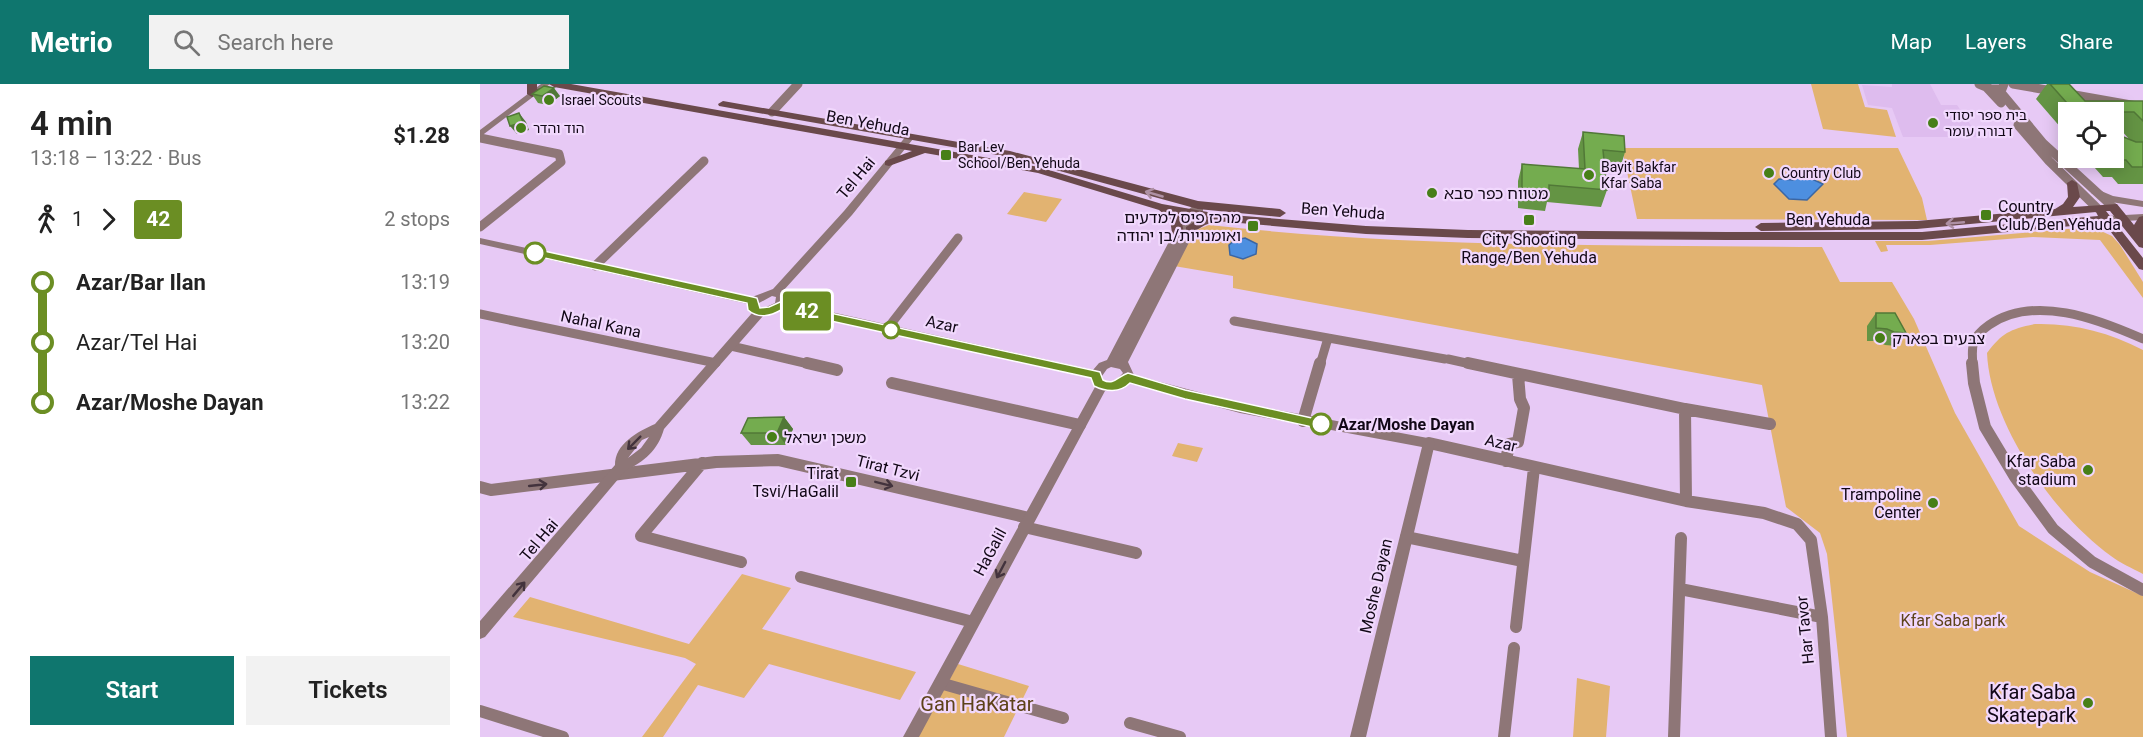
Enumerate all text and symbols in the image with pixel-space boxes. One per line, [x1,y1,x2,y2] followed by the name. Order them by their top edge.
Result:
[149,15,569,69] search box
[30,26,113,59] text: Metrio
[170,26,203,59] icon: search
[218,30,333,55] text: Search here
[1890,30,1932,54] text: Map
[1965,30,2026,54] text: Layers
[2059,30,2113,54] text: Share
[561,92,642,108] place label: Israel Scouts
[542,93,556,107] marker: Israel Scouts
[2058,102,2124,168] map controls
[2058,102,2124,168] button: locate
[30,104,113,143] text: 4 min
[825,106,911,140] street label: Ben Yehuda
[1945,107,2027,139] place label: בית ספר יסודי דבורה עומר
[1926,116,1940,130] marker: בית ספר יסודי דבורה עומר
[533,120,584,136] place label: הוד והדר
[514,121,528,135] marker: הוד והדר
[393,123,450,148] text: $1.28
[958,139,1080,171] place label: Bar Lev School/Ben Yehuda
[30,146,202,170] text: 13:18 – 13:22 · Bus
[939,148,953,162] marker: Bar Lev School/Ben Yehuda
[833,153,879,203] street label: Tel Hai
[1601,159,1676,191] place label: Bayit Bakfar Kfar Saba
[1781,165,1861,181] place label: Country Club
[1762,166,1776,180] marker: Country Club
[1582,168,1596,182] marker: Bayit Bakfar Kfar Saba
[1444,184,1548,203] place label: מטווח כפר סבא
[1425,186,1439,200] marker: מטווח כפר סבא
[1145,188,1164,199] one-way arrow
[1998,197,2121,234] place label: Country Club/Ben Yehuda
[1300,199,1386,223] street label: Ben Yehuda
[30,203,63,236] icon: walk
[92,203,125,236] icon: forward
[72,207,83,231] text: 1
[146,207,170,231] text: 42
[384,207,450,231] text: 2 stops
[1117,208,1241,245] place label: מרכז פיס למדעים ואומנויות/בן יהודה
[1979,208,1993,222] marker: Country Club/Ben Yehuda
[1786,210,1870,229] street label: Ben Yehuda
[1522,213,1536,227] marker: City Shooting Range/Ben Yehuda
[1946,218,1966,229] one-way arrow
[1246,219,1260,233] marker: מרכז פיס למדעים ואומנויות/בן יהודה
[1461,230,1597,267] place label: City Shooting Range/Ben Yehuda
[524,242,546,264] unlabelled marker
[76,270,206,295] text: Azar/Bar Ilan
[400,270,450,294] text: 13:19
[780,292,834,330] line badge: 42
[795,299,819,323] text: 42
[559,306,643,342] street label: Nahal Kana
[924,311,960,337] street label: Azar
[882,321,900,339] unlabelled marker
[1892,329,1985,348] place label: צבעים בפארק
[76,330,197,355] text: Azar/Tel Hai
[400,330,450,354] text: 13:20
[1873,331,1887,345] marker: צבעים בפארק
[76,390,264,415] text: Azar/Moshe Dayan
[400,390,450,414] text: 13:22
[1310,413,1332,435] marker: Azar/Moshe Dayan
[1338,415,1475,434] place label: Azar/Moshe Dayan
[784,428,866,447] place label: משכן ישראל
[765,430,779,444] marker: משכן ישראל
[1483,430,1520,456] street label: Azar
[626,435,641,450] one-way arrow
[854,451,922,485] street label: Tirat Tzvi
[2006,452,2076,489] place label: Kfar Saba stadium
[2081,463,2095,477] marker: Kfar Saba stadium
[752,464,839,501] place label: Tirat Tsvi/HaGalil
[844,475,858,489] marker: Tirat Tsvi/HaGalil
[874,478,893,490] one-way arrow
[528,479,547,490] one-way arrow
[1841,485,1922,522] place label: Trampoline Center
[1926,496,1940,510] marker: Trampoline Center
[516,515,562,565] street label: Tel Hai
[970,525,1010,579] street label: HaGalil
[1356,537,1396,635] street label: Moshe Dayan
[995,561,1007,578] one-way arrow
[512,581,525,597] one-way arrow
[1792,594,1818,665] street label: Har Tavor
[1901,611,2006,630] park label: Kfar Saba park
[30,656,234,725] button: Start
[246,656,450,725] button: Tickets
[1987,680,2077,727] place label: Kfar Saba Skatepark
[920,692,1034,716] park label: Gan HaKatar
[2081,696,2095,710] marker: Kfar Saba Skatepark

